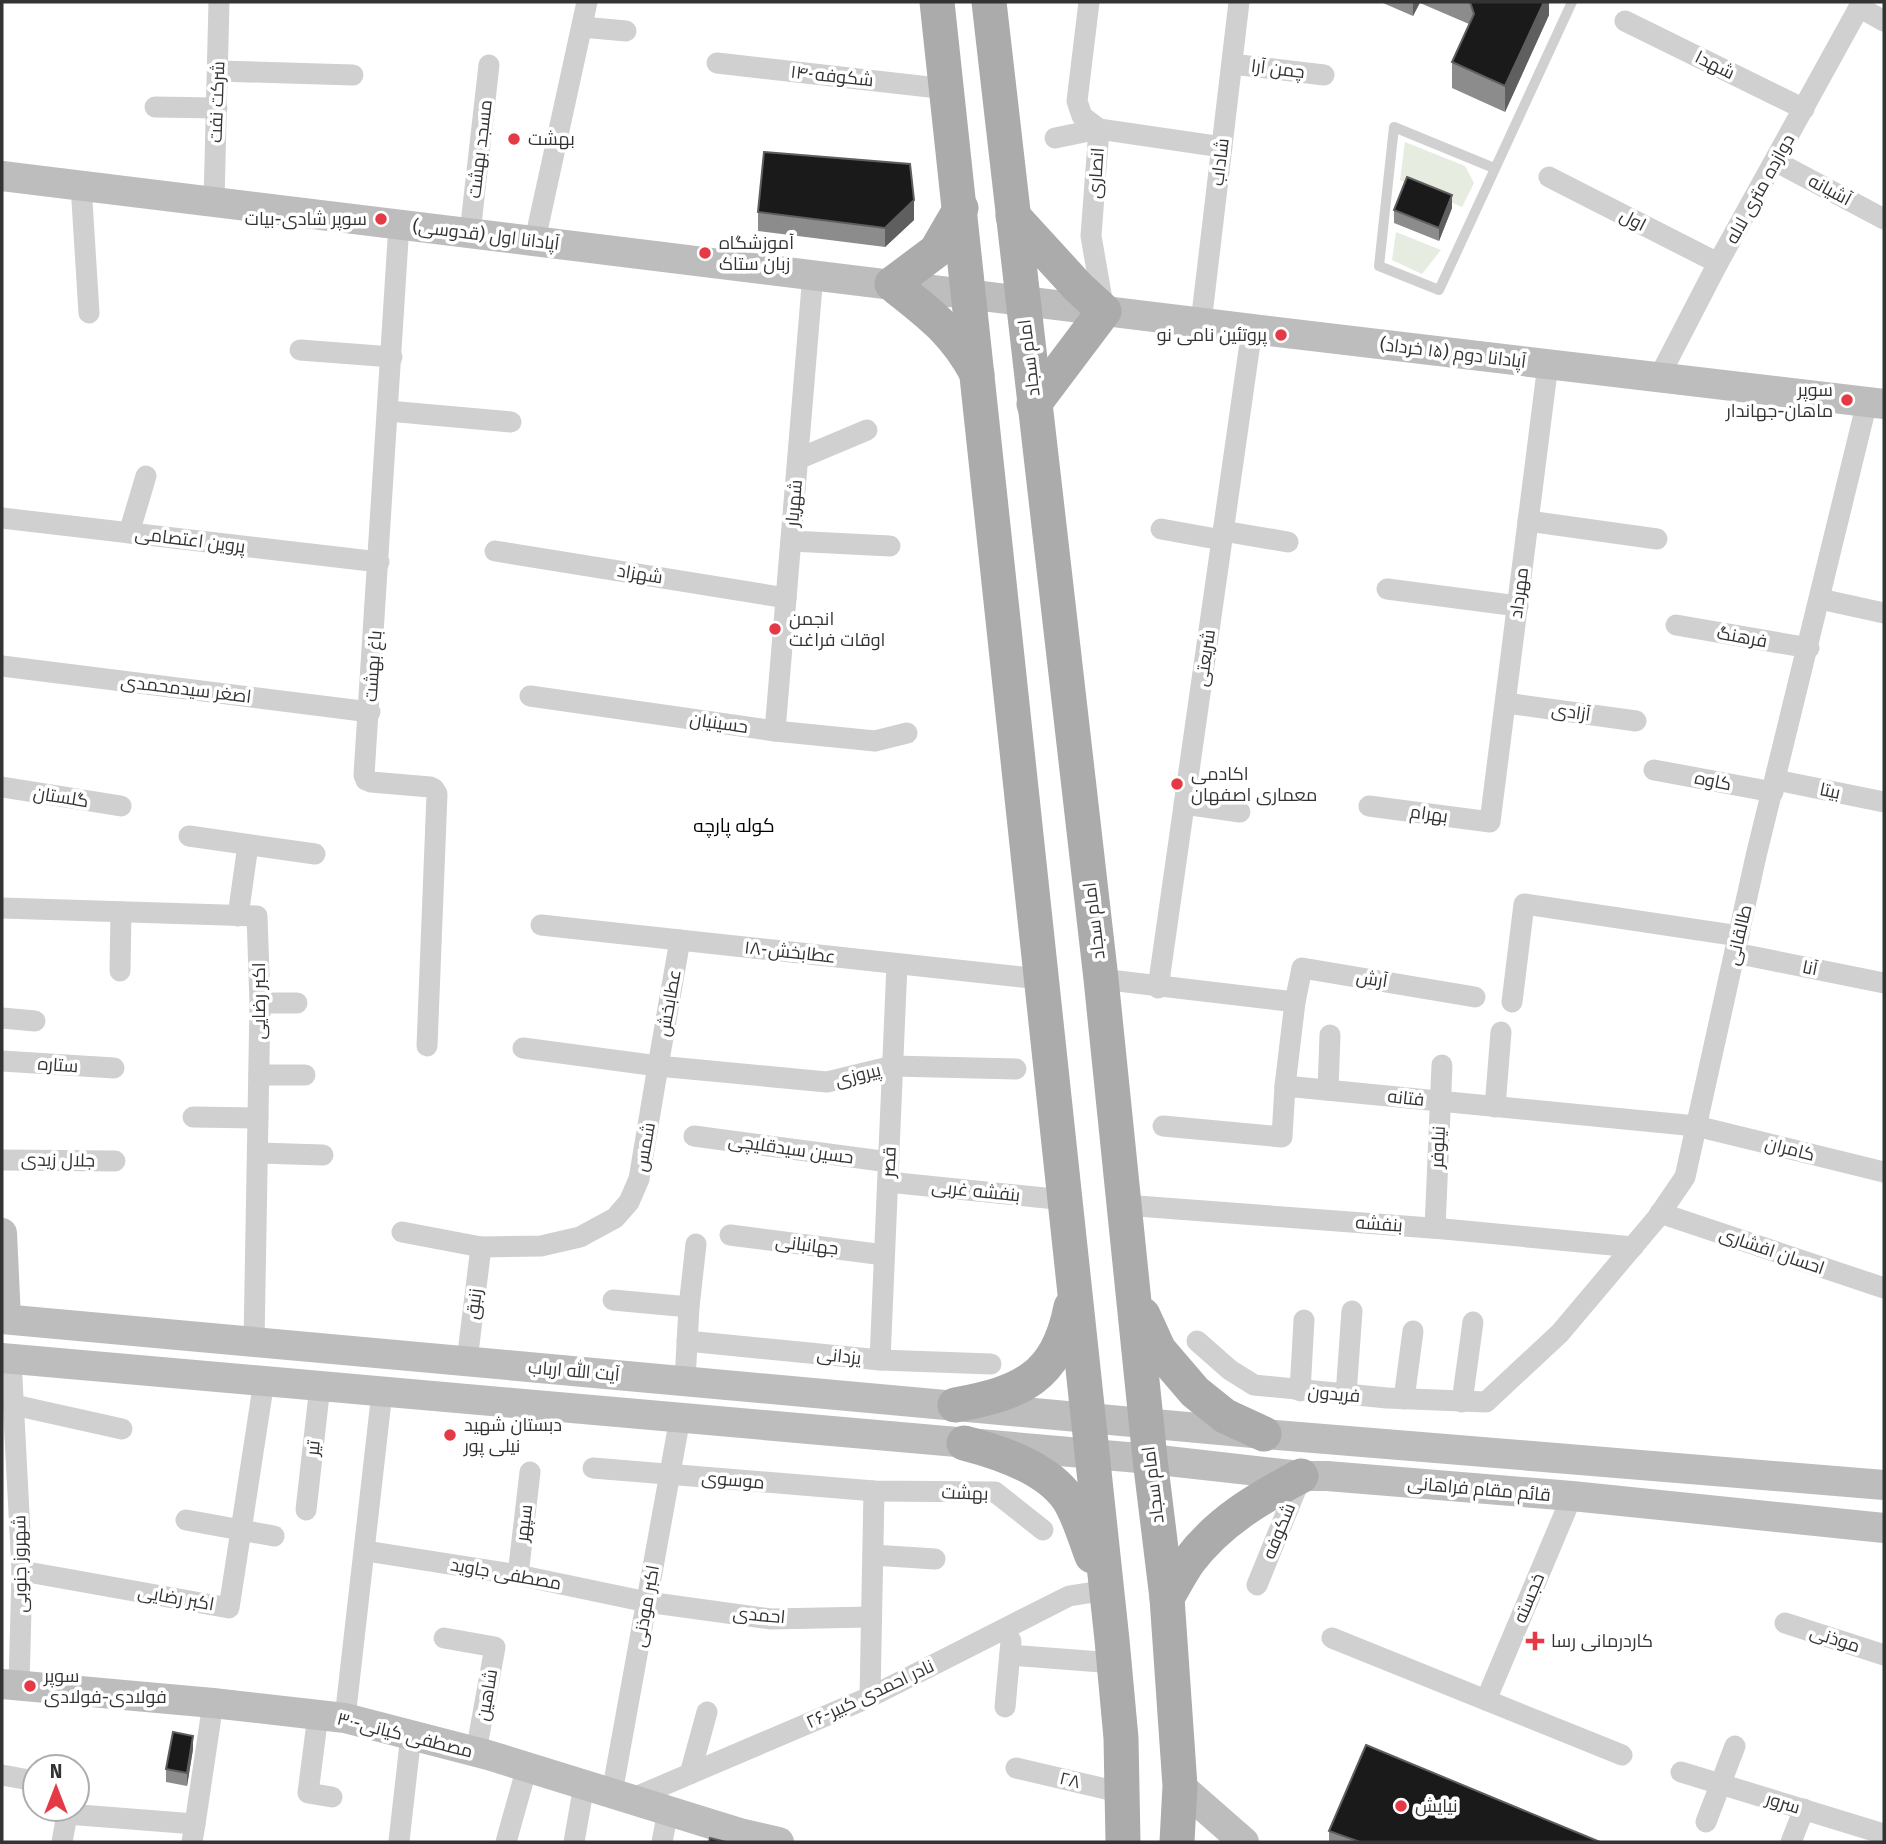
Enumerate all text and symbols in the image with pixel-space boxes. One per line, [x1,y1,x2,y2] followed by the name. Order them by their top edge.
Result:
[1692,46,1738,84] street label: شهدا
[1250,55,1306,84] street label: چمن آرا
[205,61,229,143] street label: شرکت نفت
[789,61,875,91] street label: ۱۴-شکوفه
[463,98,497,200] street label: مسجد بهشت
[528,128,575,150] place label: بهشت
[1721,130,1799,248] street label: دوازده متری لاله
[506,131,522,147] marker: بهشت
[1206,137,1234,187] street label: شاداب
[1083,147,1109,199] street label: انصاری
[1805,170,1855,210] street label: آشیانه
[1616,204,1650,236] street label: اول
[245,208,367,231] place label: سوپر شادی-بیات
[373,211,389,227] marker: سوپر شادی-بیات
[411,215,561,256] street label: آپادانا اول (قدوسی)
[719,232,794,275] place label: آموزشگاه زبان ستاک
[697,245,713,261] marker: آموزشگاه زبان ستاک
[1013,318,1046,398] street label: امام سجاد
[1157,324,1267,347] place label: پروتئین نامی نو
[1273,327,1289,343] marker: پروتئین نامی نو
[1378,333,1528,374] street label: آپادانا دوم (۱۵ خرداد)
[1725,379,1833,422] place label: سوپر ماهان-جهاندار
[1839,392,1855,408] marker: سوپر ماهان-جهاندار
[781,479,807,528] street label: شهریار
[133,522,247,559] street label: پروین اعتصامی
[616,560,664,588] street label: شهزاد
[1505,566,1533,620] street label: مهرداد
[789,608,885,651] place label: انجمن اوقات فراغت
[767,621,783,637] marker: انجمن اوقات فراغت
[1715,622,1769,652] street label: فرهنگ
[1190,628,1220,688] street label: شریعتی
[360,629,387,703] street label: باغ بهشت
[119,670,253,708] street label: اصغر سیدمحمدی
[1550,698,1592,726] street label: آزادی
[688,708,750,738] street label: حسینیان
[1191,763,1317,806] place label: اکادمی معماری اصفهان
[1693,767,1733,795] street label: کاوه
[1169,776,1185,792] marker: اکادمی معماری اصفهان
[1818,778,1842,804] street label: بیتا
[32,782,90,812] street label: گلستان
[1408,800,1449,829] street label: بهرام
[693,814,775,838] district label: کوله پارچه
[1078,881,1111,961] street label: امام سجاد
[1721,903,1757,967] street label: طالقانی
[743,936,837,968] street label: ۱۸-عطابخش
[1801,956,1820,980] street label: آنا
[248,962,270,1040] street label: اکبر رضایی
[1355,966,1389,992] street label: آرش
[652,968,686,1038] street label: عطابخش
[37,1053,79,1077] street label: ستاره
[833,1059,883,1092] street label: پیروزی
[1387,1085,1425,1111] street label: فتانه
[630,1121,660,1173] street label: شمس
[1426,1125,1450,1170] street label: نیلوفر
[727,1129,855,1170] street label: حسین سیدقلیچی
[1763,1132,1817,1166] street label: کامران
[877,1146,901,1179] street label: قصر
[21,1148,95,1172] street label: جلال زیدی
[931,1175,1021,1207] street label: بنفشه غربی
[1355,1211,1403,1237] street label: بنفشه
[1717,1223,1827,1279] street label: احسان افشاری
[774,1230,840,1260] street label: جهانبانی
[461,1287,488,1321] street label: زنبق
[816,1343,862,1369] street label: یزدانی
[527,1355,621,1386] street label: آیت الله ارباب
[1307,1381,1361,1407] street label: فریدون
[463,1414,562,1458] place label: دبستان شهید نیلی پور
[442,1427,458,1443] marker: دبستان شهید نیلی پور
[301,1439,325,1458] street label: تیر
[1137,1445,1170,1525] street label: امام سجاد
[700,1466,766,1494] street label: موسوی
[1406,1472,1551,1507] street label: قائم مقام فراهانی
[941,1481,989,1505] street label: بهشت
[1258,1500,1300,1562] street label: شکوفه
[511,1503,537,1544] street label: سپهر
[8,1515,32,1613] street label: شهروز جنوبی
[449,1553,563,1595] street label: مصطفی جاوید
[628,1563,664,1649] street label: اکبر موذنی
[1509,1570,1549,1626] street label: خجسته
[136,1580,216,1616] street label: اکبر رضایی
[732,1602,786,1628] street label: احمدی
[1807,1621,1863,1657] street label: موذنی
[1551,1630,1653,1652] place label: کاردرمانی رسا
[1525,1631,1545,1651] marker: کاردرمانی رسا
[803,1655,937,1733] street label: ۲۶-نادر احمدی کبیر
[43,1665,167,1708] place label: سوپر فولادی-فولادی
[472,1667,502,1723] street label: شاهین
[22,1678,38,1694] marker: سوپر فولادی-فولادی
[335,1708,475,1762] street label: ۳۰-مصطفی کیانی
[21,1753,91,1823] north arrow
[50,1760,62,1783] text: N
[1057,1767,1083,1793] street label: ۲۸
[1762,1787,1803,1819] street label: سرور
[1415,1795,1458,1817] place label: نیایش
[1393,1798,1409,1814] marker: نیایش

